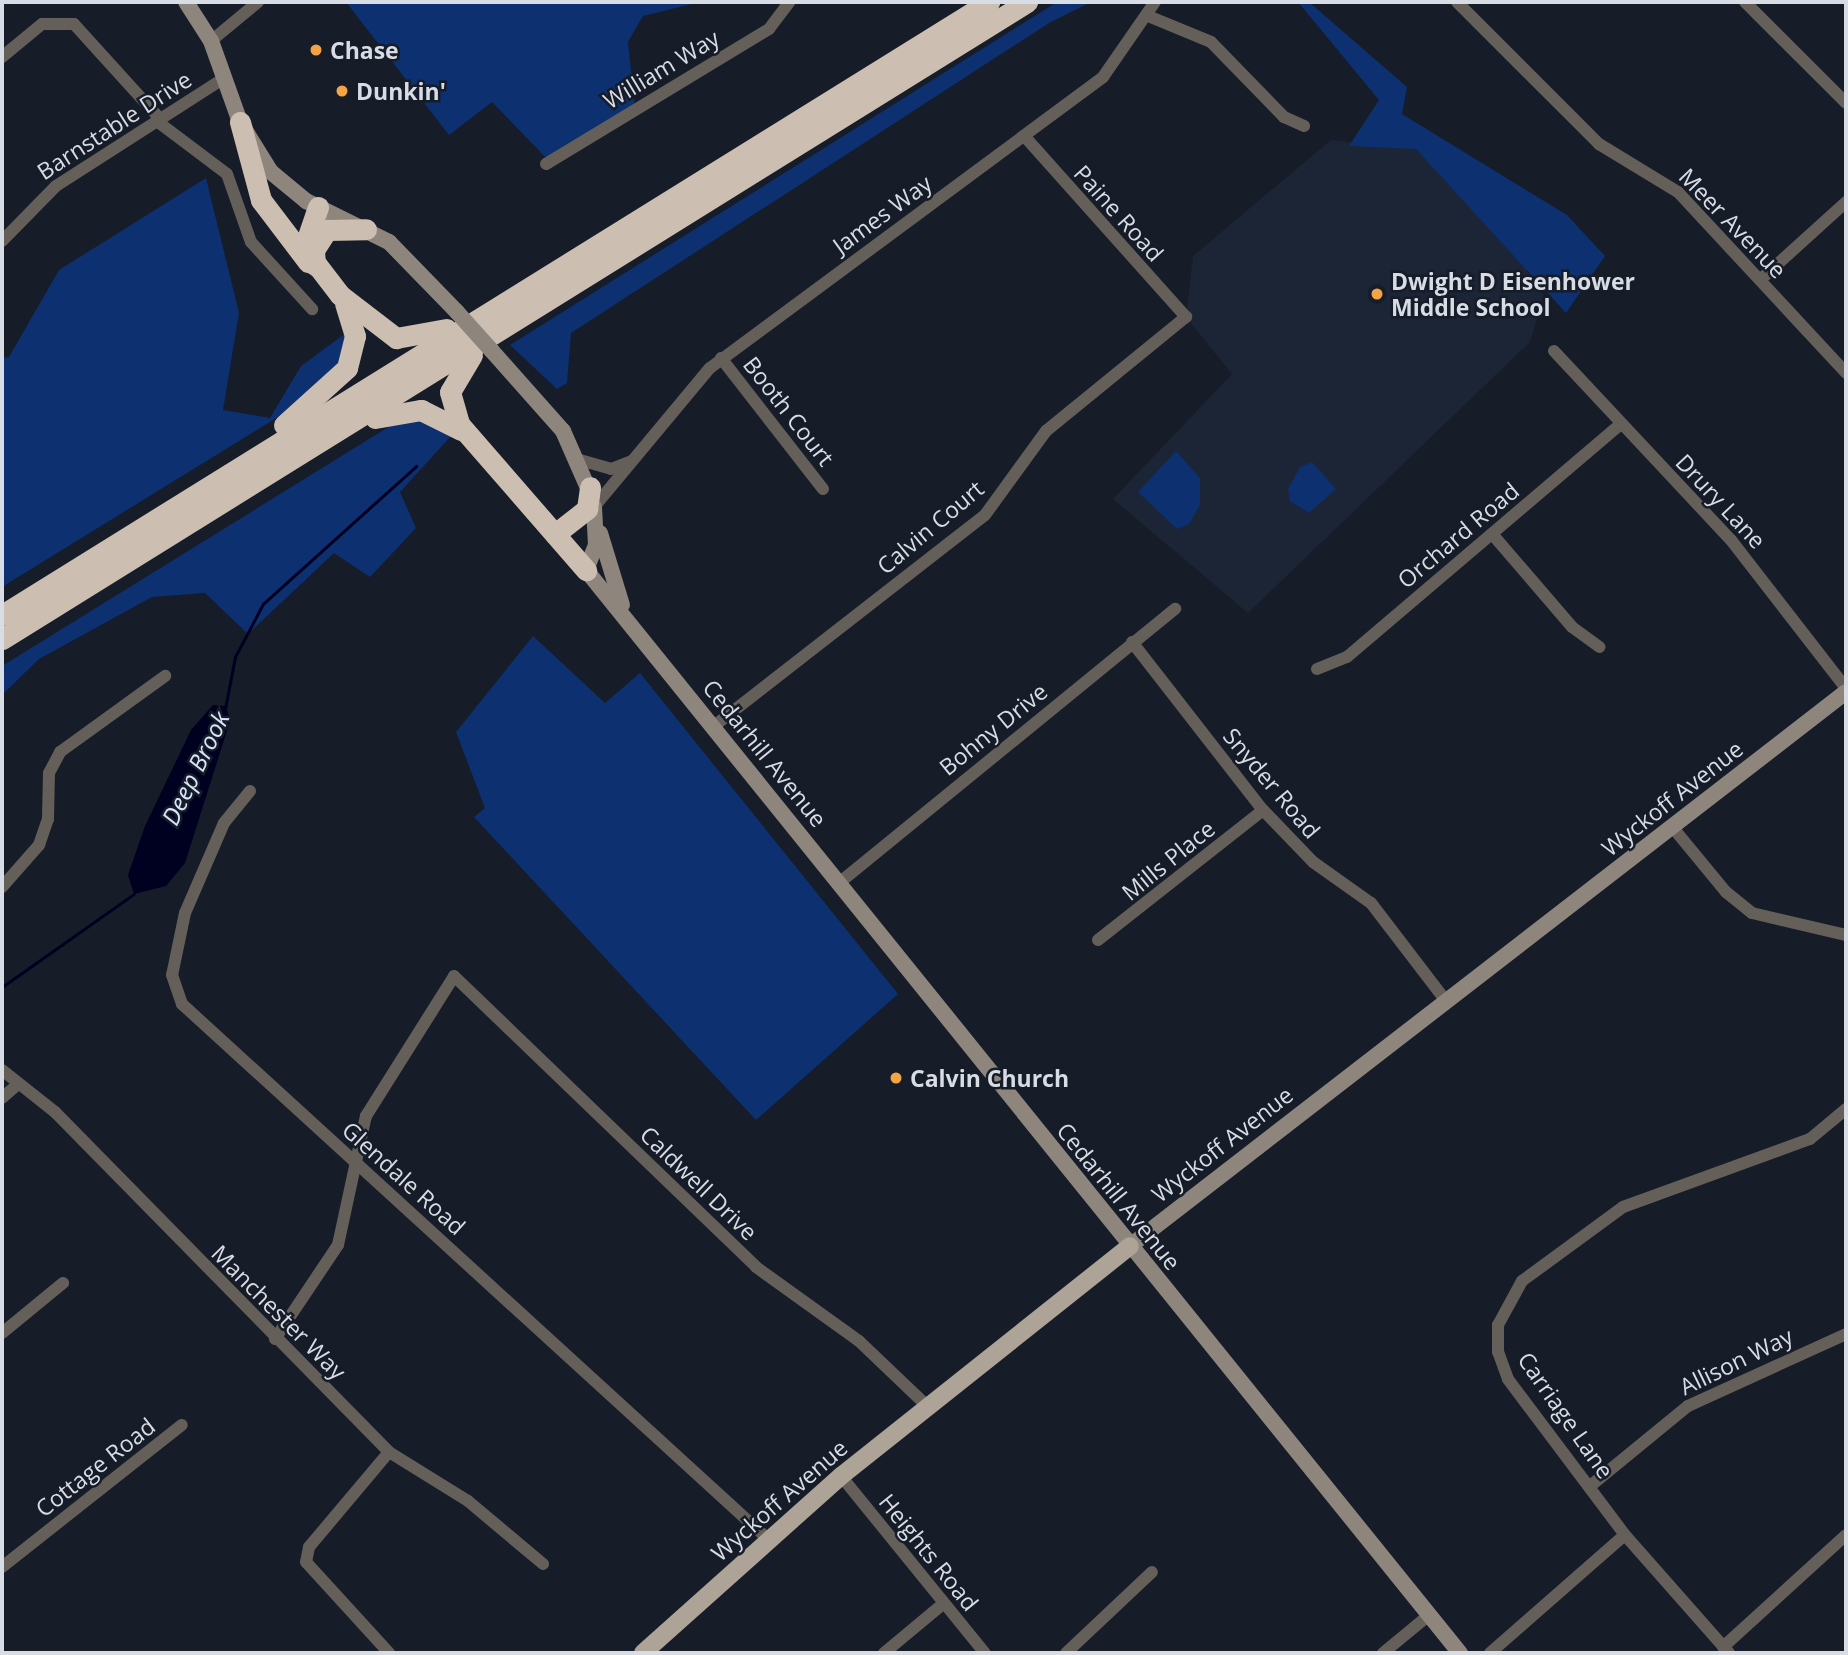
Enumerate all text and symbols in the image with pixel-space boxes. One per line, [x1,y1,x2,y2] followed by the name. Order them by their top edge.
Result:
[598,24,724,114] street label: William Way
[330,36,399,64] place label: Chase
[308,42,324,58] marker: Chase
[32,65,196,185] street label: Barnstable Drive
[356,77,446,105] place label: Dunkin'
[334,83,350,99] marker: Dunkin'
[1068,159,1170,267] street label: Paine Road
[1674,162,1792,284] street label: Meer Avenue
[827,169,937,259] street label: James Way
[1391,267,1635,321] place label: Dwight D Eisenhower Middle School
[1369,286,1385,302] marker: Dwight D Eisenhower Middle School
[738,351,840,471] street label: Booth Court
[1670,448,1772,554] street label: Drury Lane
[871,474,989,580] street label: Calvin Court
[1392,476,1524,594] street label: Orchard Road
[697,674,833,832] street label: Cedarhill Avenue
[934,677,1052,781] street label: Bohny Drive
[155,707,235,829] water label: Deep Brook
[1218,722,1326,844] street label: Snyder Road
[1596,734,1748,862] street label: Wyckoff Avenue
[1116,814,1220,906] street label: Mills Place
[910,1064,1069,1092] place label: Calvin Church
[888,1070,904,1086] marker: Calvin Church
[1146,1080,1298,1208] street label: Wyckoff Avenue
[337,1116,471,1240] street label: Glendale Road
[1051,1117,1187,1275] street label: Cedarhill Avenue
[635,1120,763,1246] street label: Caldwell Drive
[206,1239,352,1385] street label: Manchester Way
[1675,1322,1797,1400] street label: Allison Way
[1512,1347,1620,1483] street label: Carriage Lane
[30,1412,160,1522] street label: Cottage Road
[705,1433,853,1567] street label: Wyckoff Avenue
[874,1488,984,1616] street label: Heights Road

